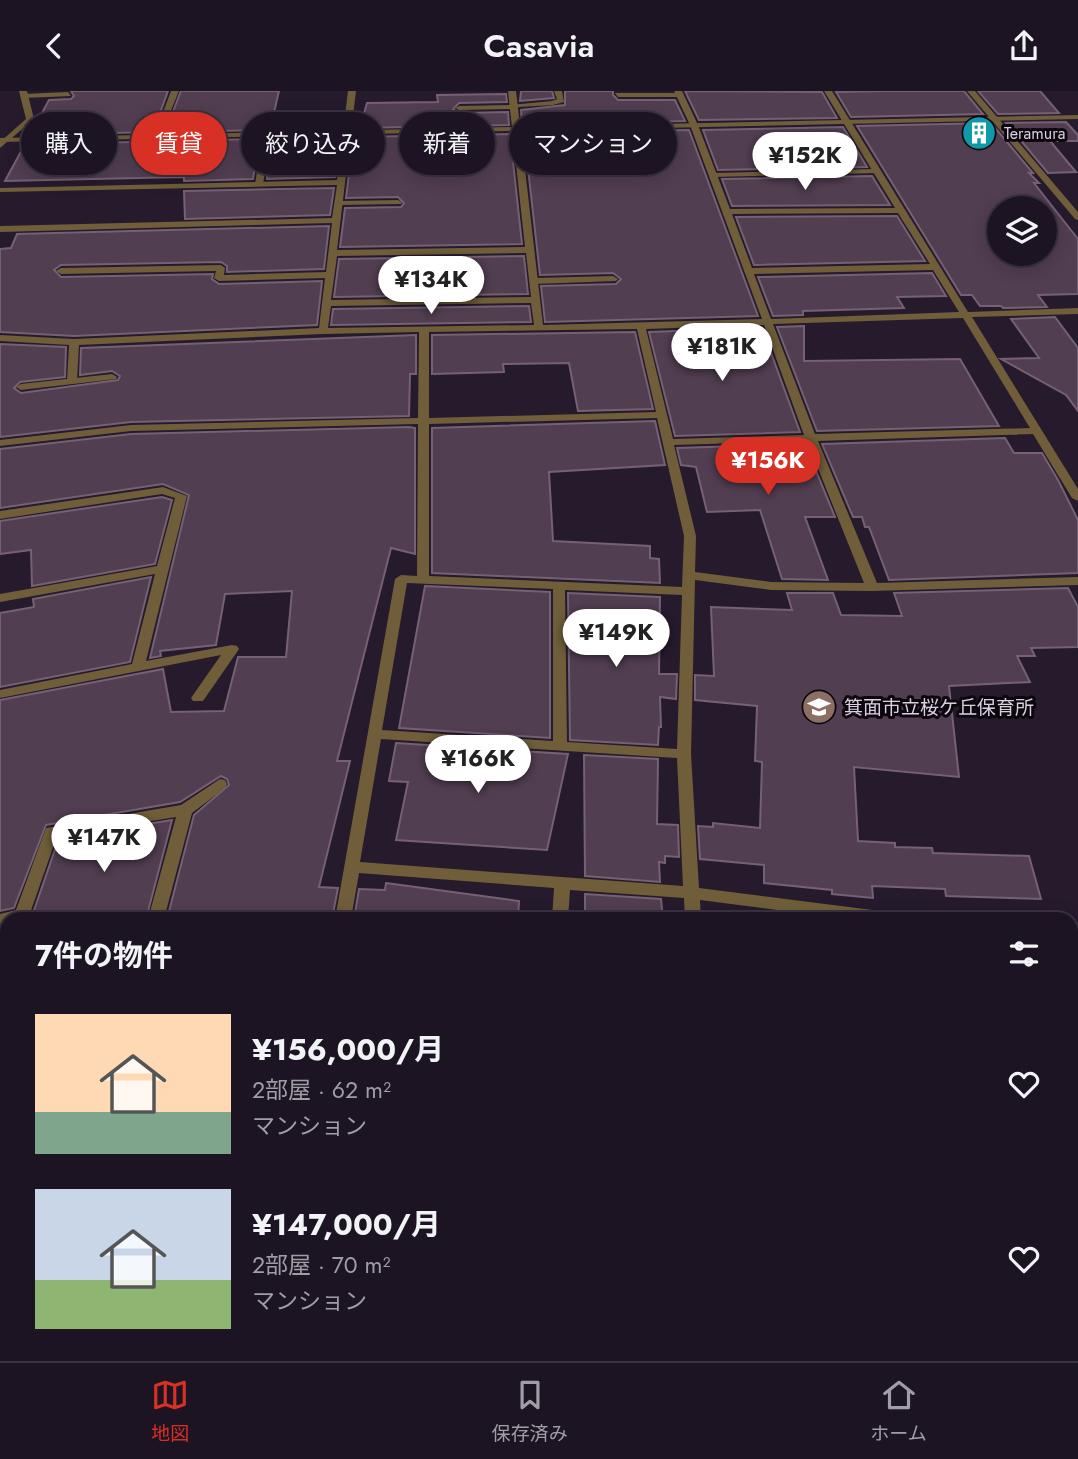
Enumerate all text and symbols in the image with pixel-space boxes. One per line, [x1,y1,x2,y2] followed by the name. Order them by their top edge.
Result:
[484,23,594,69] text: Casavia
[35,27,73,65] icon: back
[1005,27,1043,65] icon: share
[21,112,117,175] chip: 購入
[131,112,227,175] chip: 賃貸
[241,112,385,175] chip: 絞り込み
[399,112,495,175] chip: 新着
[509,112,677,175] chip: マンション
[960,114,998,152] building icon: Teramura
[1004,122,1065,145] place label: Teramura
[756,133,854,192] pin: ¥152K
[768,138,842,172] text: ¥152K
[987,196,1057,266] map controls
[987,196,1057,266] button: layers
[382,257,480,316] pin: ¥134K
[394,262,468,296] text: ¥134K
[673,323,771,383] pin: ¥181K
[687,329,757,363] text: ¥181K
[719,437,817,497] pin: ¥156K
[731,443,805,477] text: ¥156K
[567,609,665,669] pin: ¥149K
[579,615,653,649] text: ¥149K
[800,688,838,726] school or university icon: 箕面市立桜ケ丘保育所
[844,694,1034,721] place label: 箕面市立桜ケ丘保育所
[429,735,527,795] pin: ¥166K
[441,741,515,775] text: ¥166K
[55,815,153,874] pin: ¥147K
[67,820,141,854] text: ¥147K
[35,934,173,977] text: 7件の物件
[1005,935,1043,973] icon: filters
[252,1028,444,1071] text: ¥156,000/月
[91,1042,175,1126] icon: home
[1005,1065,1043,1103] icon: heart
[252,1073,391,1107] text: 2部屋 · 62 m²
[252,1109,367,1143] text: マンション
[252,1203,441,1246] text: ¥147,000/月
[91,1217,175,1301] icon: home
[1005,1240,1043,1278] icon: heart
[252,1248,390,1282] text: 2部屋 · 70 m²
[252,1284,367,1318] text: マンション
[151,1376,189,1447] tab: 地図
[492,1376,568,1447] tab: 保存済み
[870,1376,927,1447] tab: ホーム

